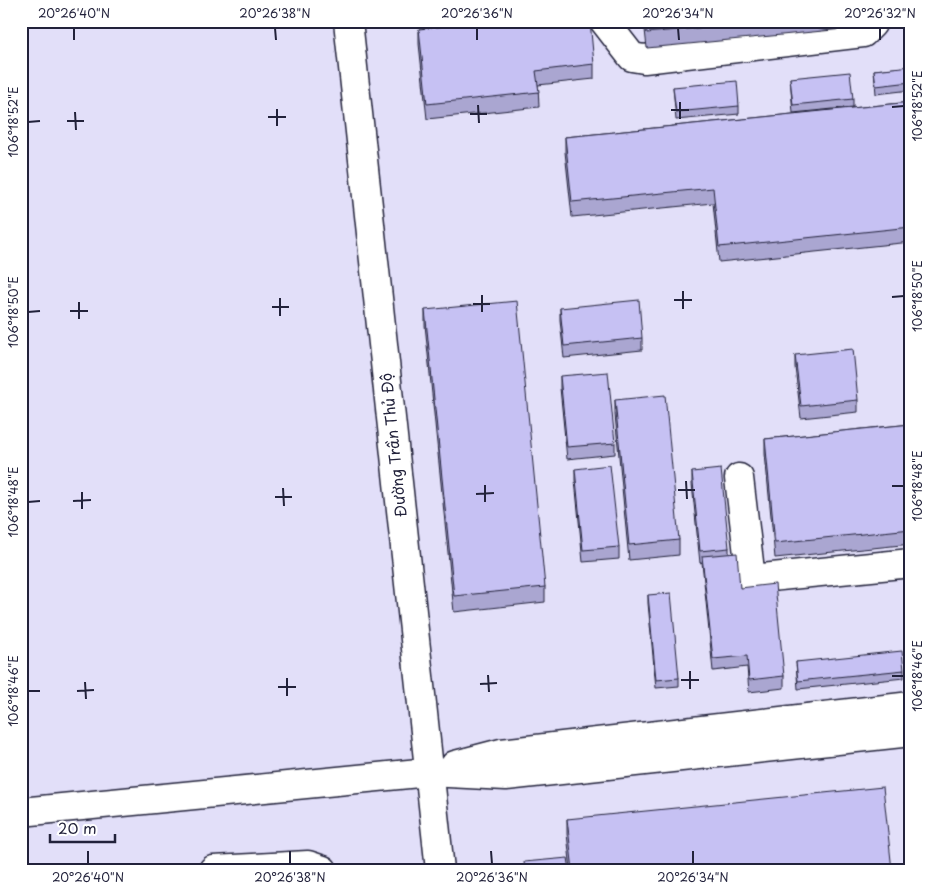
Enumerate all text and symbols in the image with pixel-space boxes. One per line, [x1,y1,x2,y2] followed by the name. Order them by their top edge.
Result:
[38,4,110,22] text: 20°26'40"N
[239,4,311,22] text: 20°26'38"N
[441,4,513,22] text: 20°26'36"N
[642,4,714,22] text: 20°26'34"N
[844,4,916,22] text: 20°26'32"N
[908,70,926,142] text: 106°18'52"E
[4,86,22,158] text: 106°18'52"E
[908,260,926,332] text: 106°18'50"E
[4,276,22,348] text: 106°18'50"E
[374,372,412,518] street label: Đường Trần Thủ Độ
[908,451,926,521] text: 106°18'48"E
[4,467,22,537] text: 106°18'48"E
[908,640,926,712] text: 106°18'46"E
[4,655,22,727] text: 106°18'46"E
[50,811,115,843] scale bar
[58,816,97,839] text: 20 m
[52,868,124,886] text: 20°26'40"N
[254,868,326,886] text: 20°26'38"N
[456,868,528,886] text: 20°26'36"N
[657,868,729,886] text: 20°26'34"N

